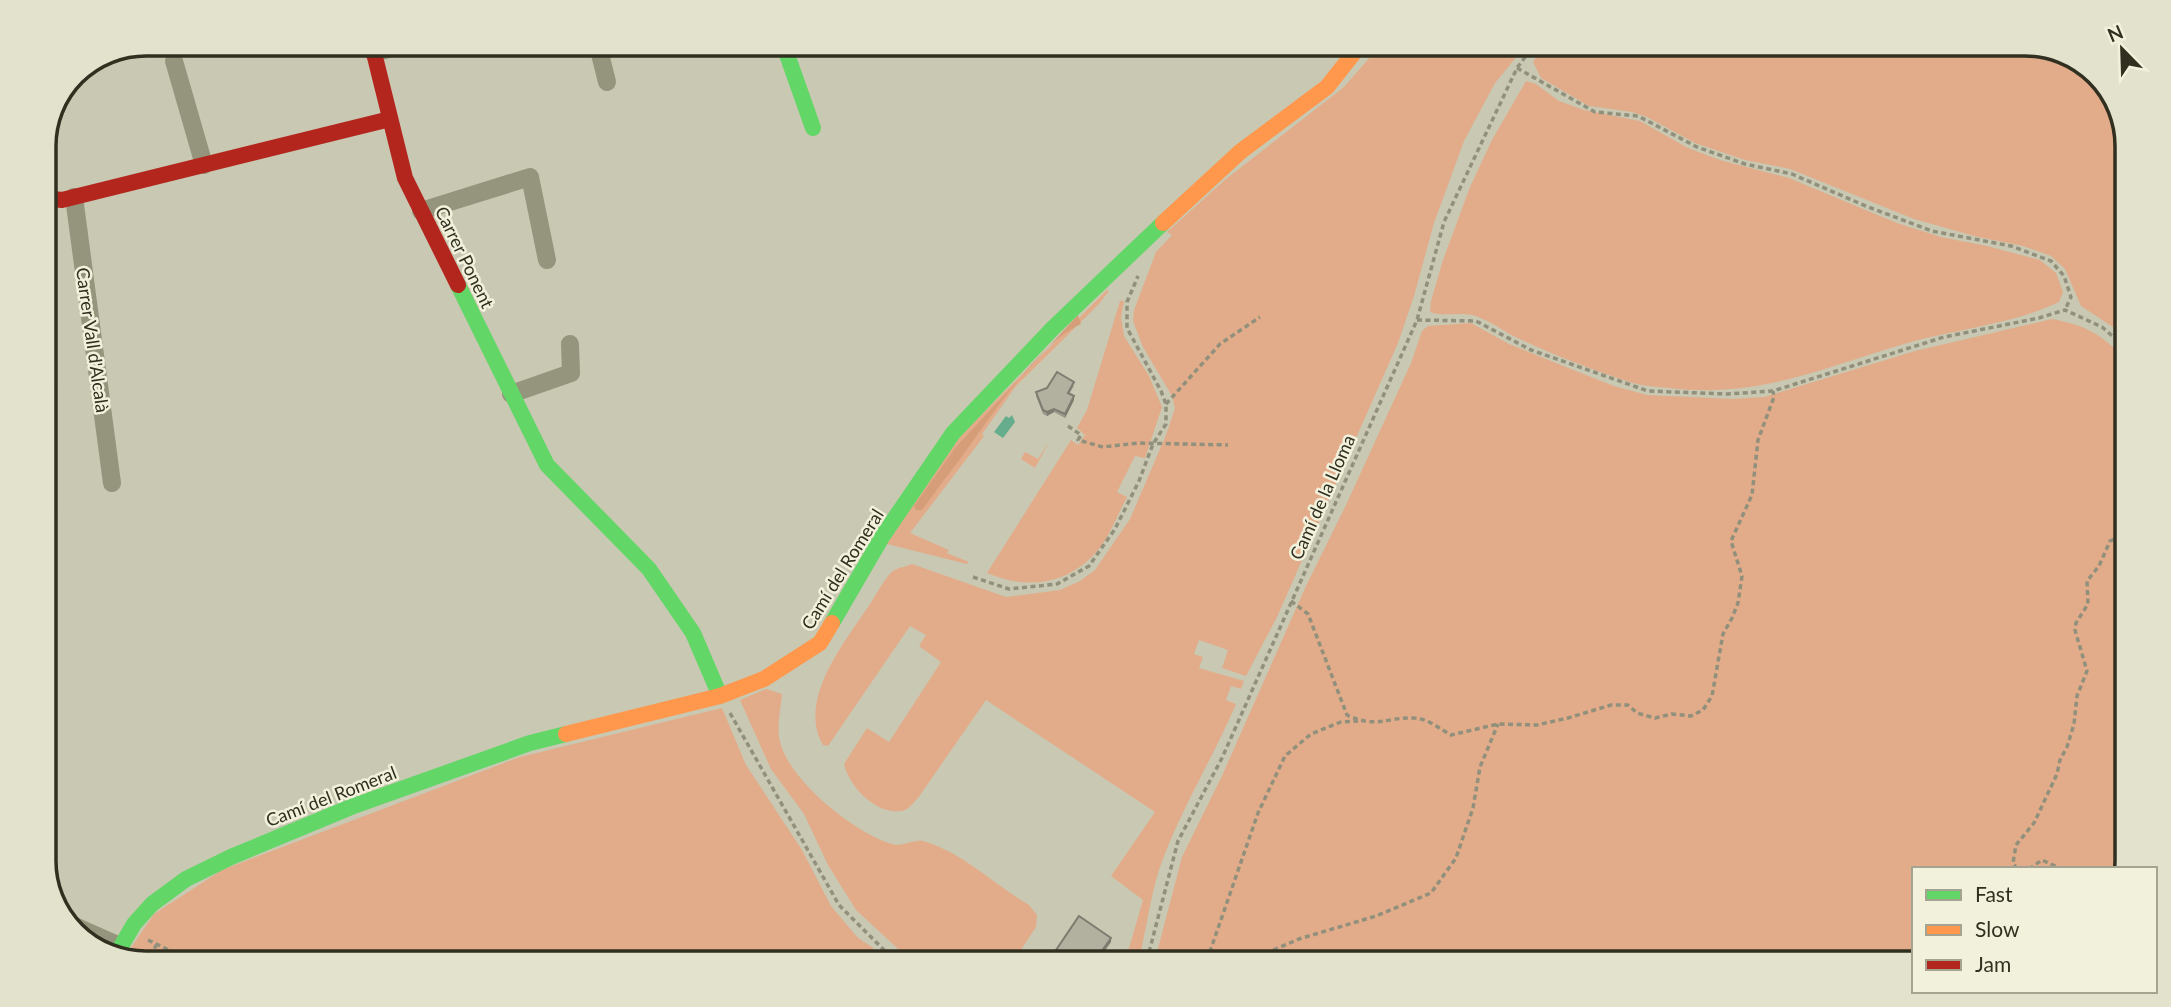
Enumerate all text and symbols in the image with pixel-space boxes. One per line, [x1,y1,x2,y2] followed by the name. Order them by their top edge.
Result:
[2087,14,2157,84] north arrow
[2104,19,2126,46] text: N
[431,203,499,312] street label: Carrer Ponent
[72,266,114,414] street label: Carrer Vall d'Alcalà
[1285,431,1359,563] street label: Camí de la Lloma
[796,505,888,633] street label: Camí del Romeral
[263,761,399,831] street label: Camí del Romeral
[1912,867,2157,993] legend
[1975,881,2013,906] text: Fast
[1975,916,2020,941] text: Slow
[1975,951,2011,976] text: Jam

